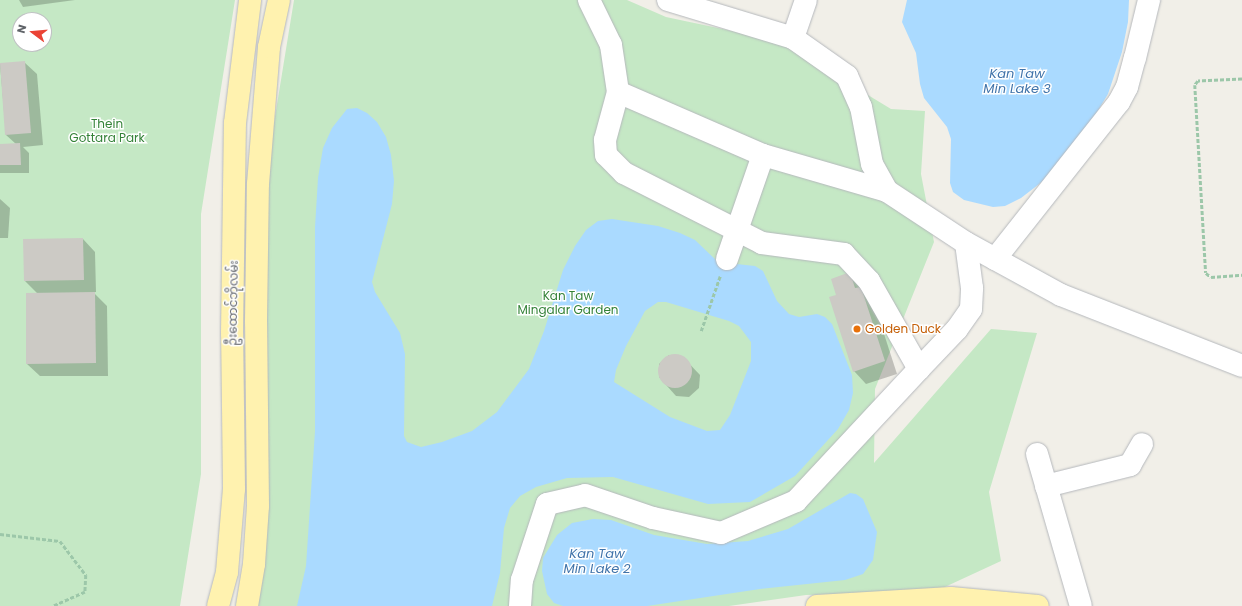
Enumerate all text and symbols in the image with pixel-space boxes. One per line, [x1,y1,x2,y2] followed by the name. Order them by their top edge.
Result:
[12,12,52,52] north arrow
[13,23,30,35] text: N
[983,67,1051,98] water label: Kan Taw Min Lake 3
[69,117,145,145] park label: Thein Gottara Park
[225,260,241,346] street label: ဦးထောင်ဘိုလမ်း
[517,289,619,317] park label: Kan Taw Mingalar Garden
[865,322,941,336] place label: Golden Duck
[852,324,862,334] marker: Golden Duck
[563,547,631,578] water label: Kan Taw Min Lake 2

